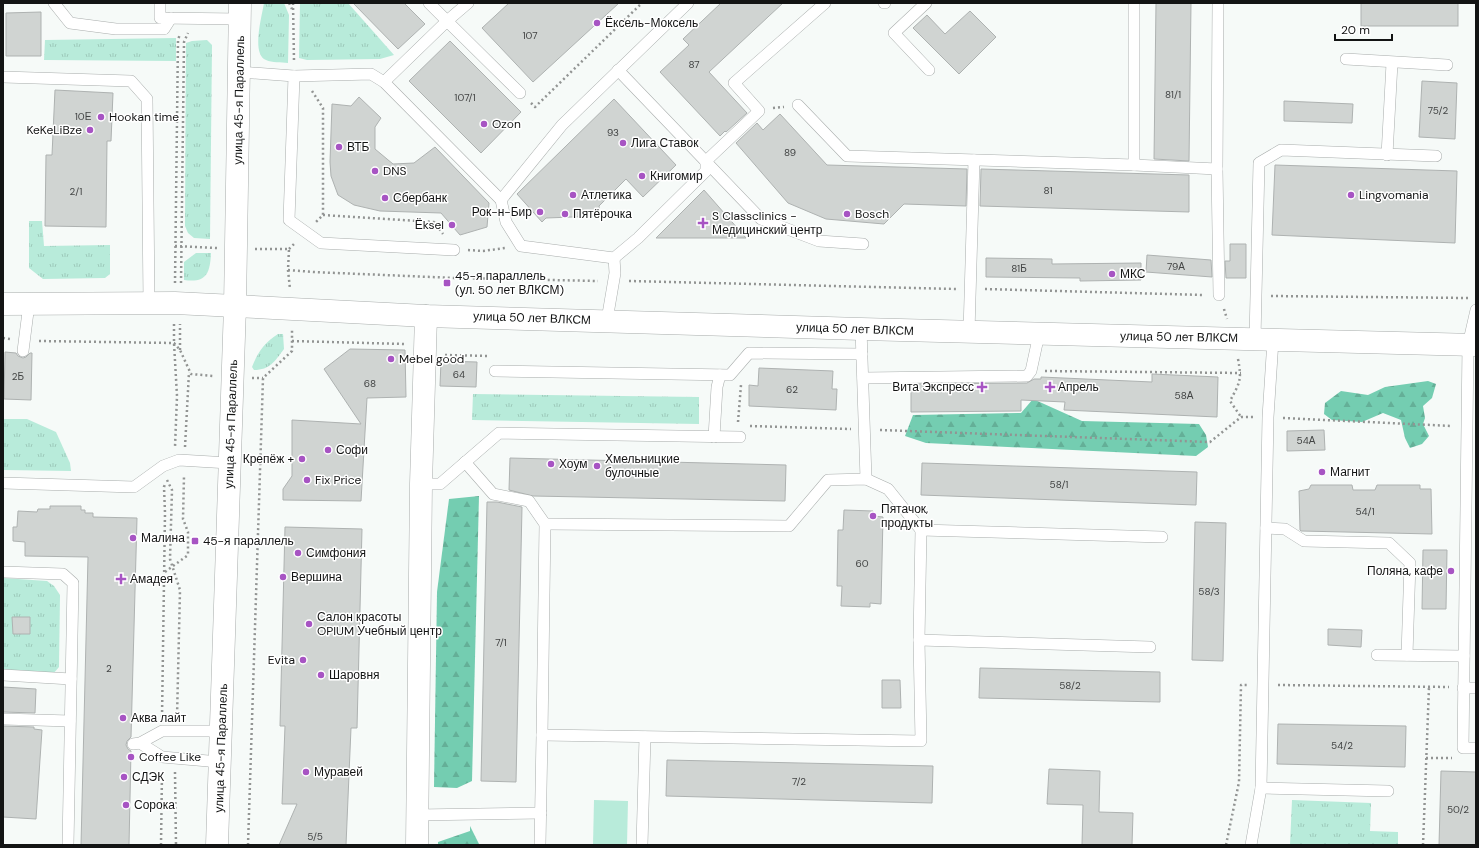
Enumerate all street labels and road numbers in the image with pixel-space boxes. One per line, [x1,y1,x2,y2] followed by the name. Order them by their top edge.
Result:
[230,35,248,165] street label: улица 45-я Параллель
[473,308,591,328] street label: улица 50 лет ВЛКСМ
[796,319,914,339] street label: улица 50 лет ВЛКСМ
[1120,328,1238,346] street label: улица 50 лет ВЛКСМ
[221,359,241,489] street label: улица 45-я Параллель
[211,683,231,813] street label: улица 45-я Параллель

